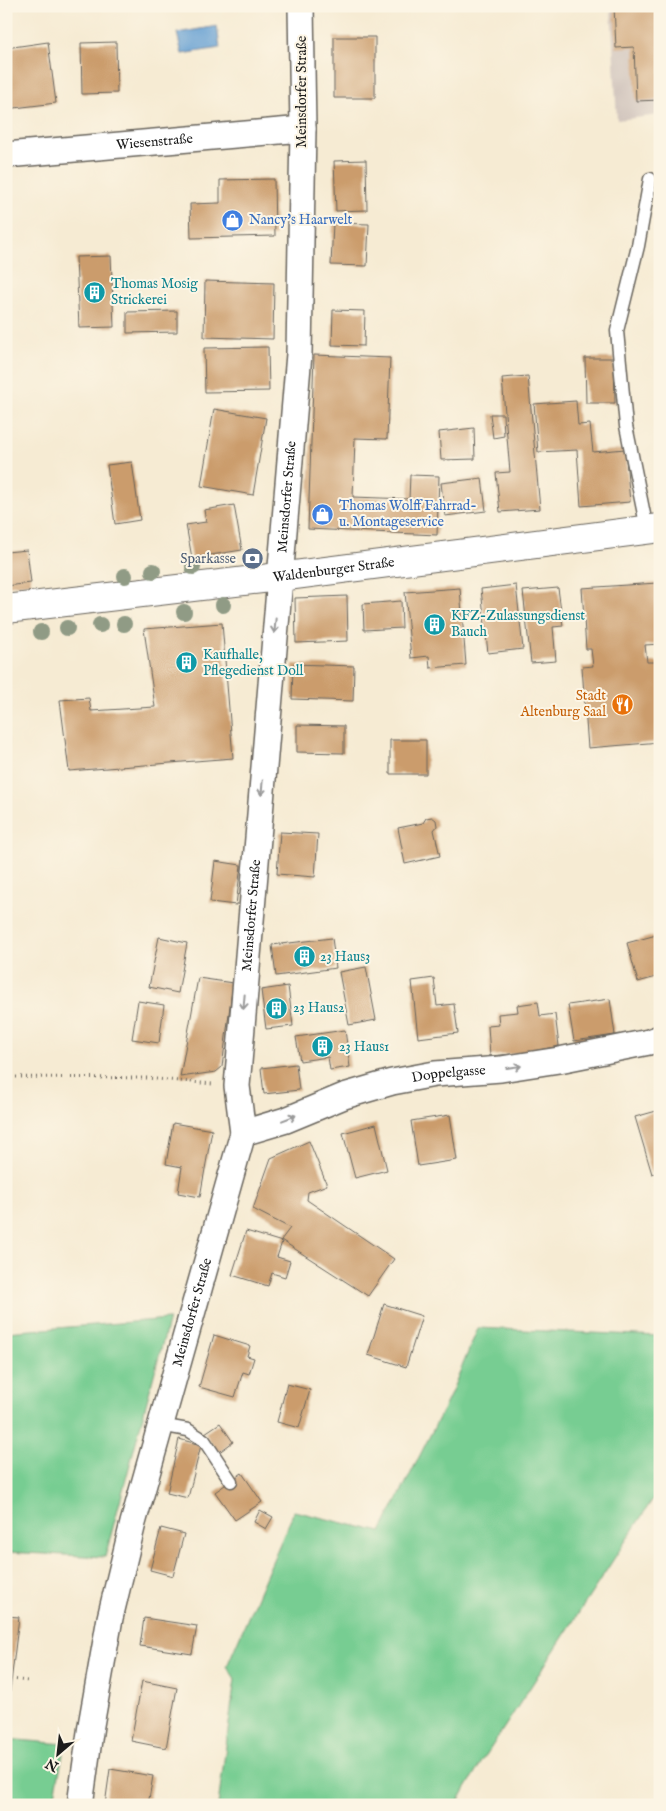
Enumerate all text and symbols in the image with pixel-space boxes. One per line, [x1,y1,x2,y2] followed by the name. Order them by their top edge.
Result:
[293,35,311,148] street label: Meinsdorfer Straße
[115,130,194,154] street label: Wiesenstraße
[221,208,245,232] shop icon: Nancy's Haarwelt
[249,211,353,229] place label: Nancy's Haarwelt
[111,275,198,309] place label: Thomas Mosig Strickerei
[83,280,107,304] building icon: Thomas Mosig Strickerei
[273,440,301,554] street label: Meinsdorfer Straße
[339,497,477,531] place label: Thomas Wolff Fahrrad- u. Montageservice
[311,502,335,526] shop icon: Thomas Wolff Fahrrad- u. Montageservice
[240,547,264,571] bank icon: Sparkasse
[180,550,237,568] place label: Sparkasse
[272,553,396,587] street label: Waldenburger Straße
[451,607,585,641] place label: KFZ-Zulassungsdienst Bauch
[423,612,447,636] building icon: KFZ-Zulassungsdienst Bauch
[271,618,280,634] one-way arrow
[203,646,303,680] place label: Kaufhalle, Pflegedienst Doll
[175,651,199,675] building icon: Kaufhalle, Pflegedienst Doll
[519,687,606,721] place label: Stadt Altenburg Saal
[610,692,634,716] restaurant icon: Stadt Altenburg Saal
[257,780,266,796] one-way arrow
[238,858,265,972] street label: Meinsdorfer Straße
[292,945,316,969] building icon: 23 Haus3
[320,948,370,966] place label: 23 Haus3
[239,994,248,1010] one-way arrow
[265,996,289,1020] building icon: 23 Haus2
[293,999,345,1017] place label: 23 Haus2
[311,1035,335,1059] building icon: 23 Haus1
[339,1038,389,1056] place label: 23 Haus1
[410,1061,487,1087] street label: Doppelgasse
[506,1062,522,1072] one-way arrow
[281,1113,296,1122] one-way arrow
[169,1255,216,1369] street label: Meinsdorfer Straße
[32,1728,82,1778] north arrow
[43,1754,63,1776] text: N

